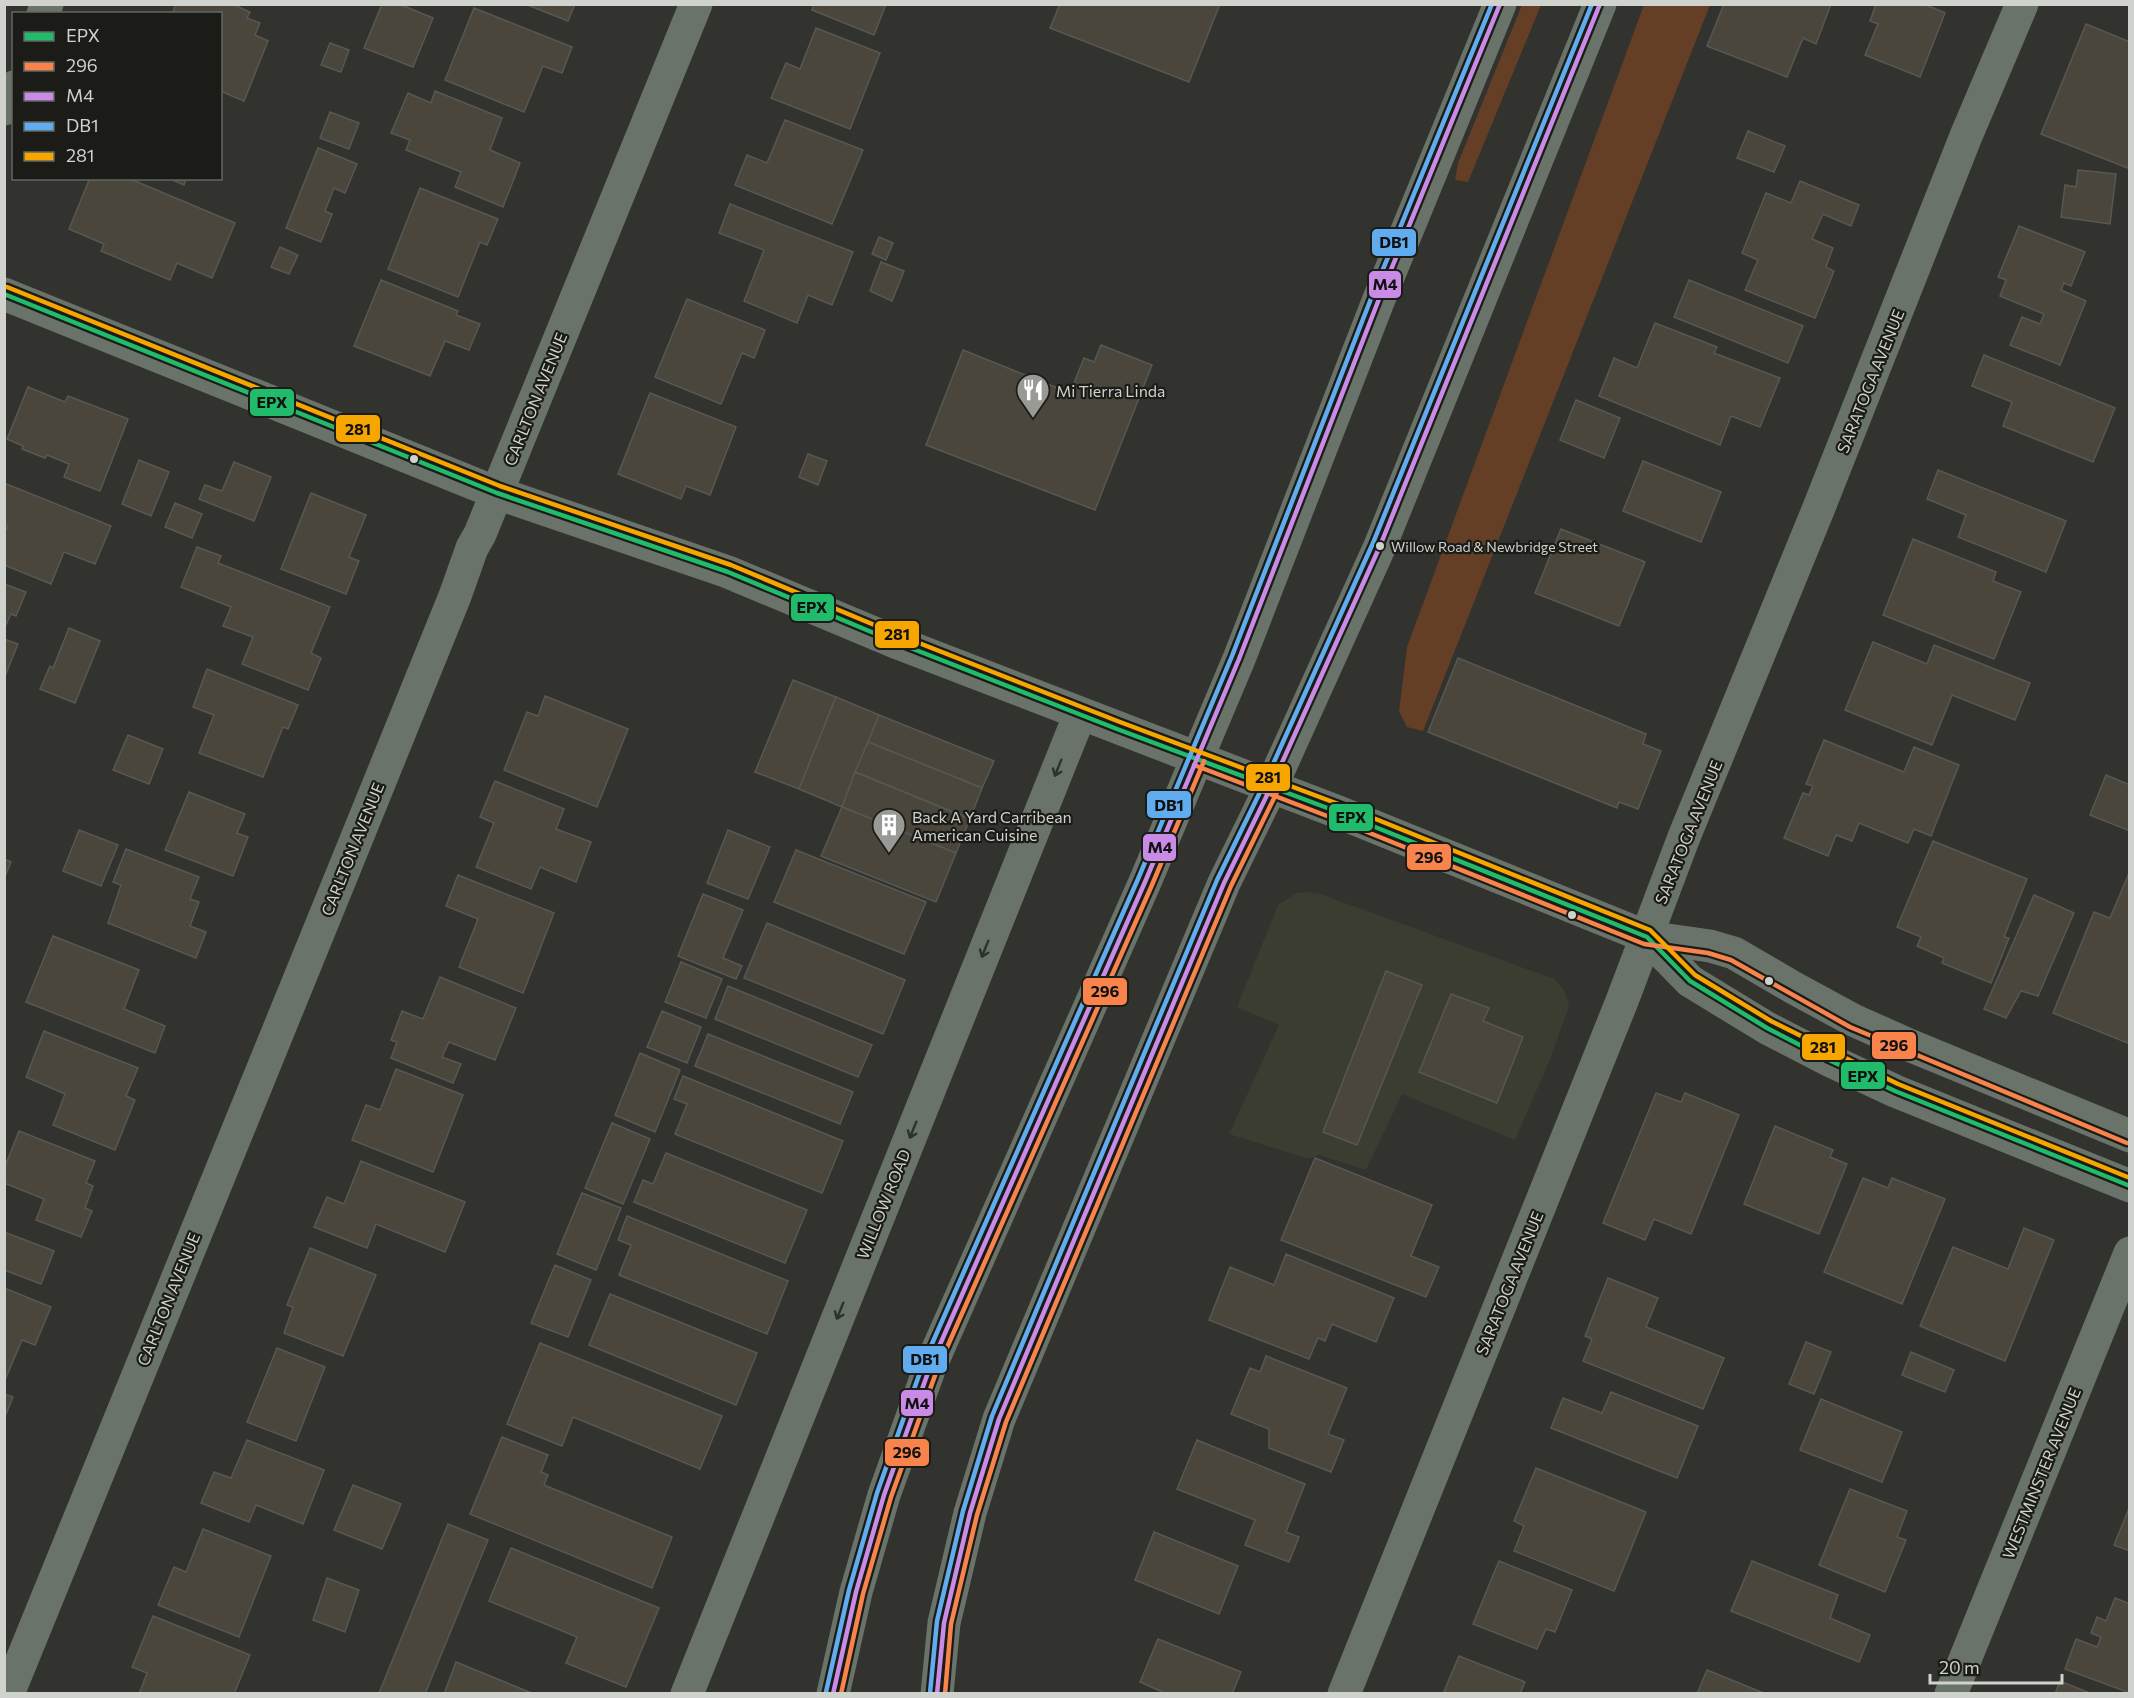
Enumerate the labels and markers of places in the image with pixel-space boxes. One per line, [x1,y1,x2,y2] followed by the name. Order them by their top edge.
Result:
[1015,372,1051,419] restaurant icon: Mi Tierra Linda
[1056,381,1165,400] place label: Mi Tierra Linda
[408,453,420,465] unlabelled marker
[1391,538,1598,555] place label: Willow Road & Newbridge Street
[1374,540,1386,552] marker: Willow Road & Newbridge Street
[871,807,907,854] building icon: Back A Yard Carribean American Cuisine
[912,807,1072,844] place label: Back A Yard Carribean American Cuisine
[1566,909,1578,921] unlabelled marker
[1763,975,1775,987] unlabelled marker

